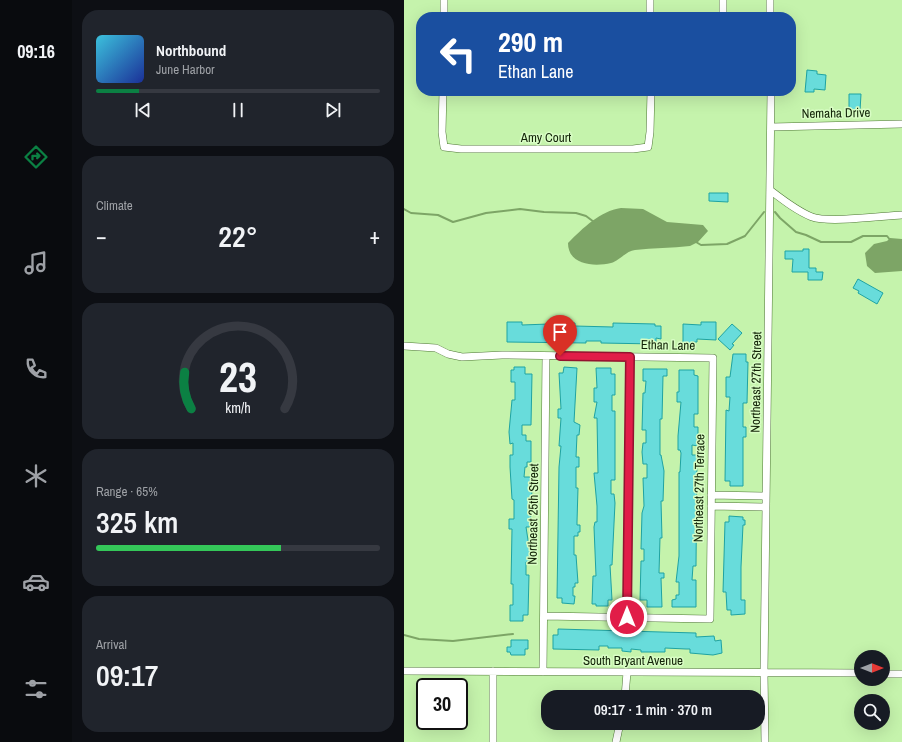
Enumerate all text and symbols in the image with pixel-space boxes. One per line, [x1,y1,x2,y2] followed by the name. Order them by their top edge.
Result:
[498,23,563,61] text: 290 m
[432,28,484,80] icon: left
[17,39,55,64] text: 09:16
[156,40,226,61] text: Northbound
[498,59,574,84] text: Ethan Lane
[156,61,215,78] text: June Harbor
[132,99,154,121] icon: previous
[227,99,249,121] icon: pause
[322,99,344,121] icon: next
[801,104,871,122] street label: Nemaha Drive
[520,129,571,146] street label: Amy Court
[22,143,50,171] icon: directions
[96,197,133,214] text: Climate
[218,216,258,256] text: 22°
[96,221,107,251] text: −
[369,221,380,251] text: +
[22,249,50,277] icon: music
[543,315,577,356] pin
[549,321,571,343] icon: arrive
[747,331,765,433] street label: Northeast 27th Street
[641,336,695,354] street label: Ethan Lane
[219,349,257,405] text: 23
[22,355,50,383] icon: phone
[225,398,251,417] text: km/h
[690,434,708,542] street label: Northeast 27th Terrace
[22,462,50,490] icon: climate
[524,463,542,565] street label: Northeast 25th Street
[96,483,158,500] text: Range · 65%
[96,502,178,542] text: 325 km
[22,568,50,596] icon: car
[606,596,648,638] position arrow
[96,636,127,653] text: Arrival
[854,650,890,686] north arrow
[854,650,890,730] map controls
[583,652,683,669] street label: South Bryant Avenue
[96,655,158,695] text: 09:17
[22,675,50,703] icon: filters
[416,678,468,730] speed limit sign: 30
[854,694,890,730] button: search
[594,699,712,720] text: 09:17 · 1 min · 370 m

